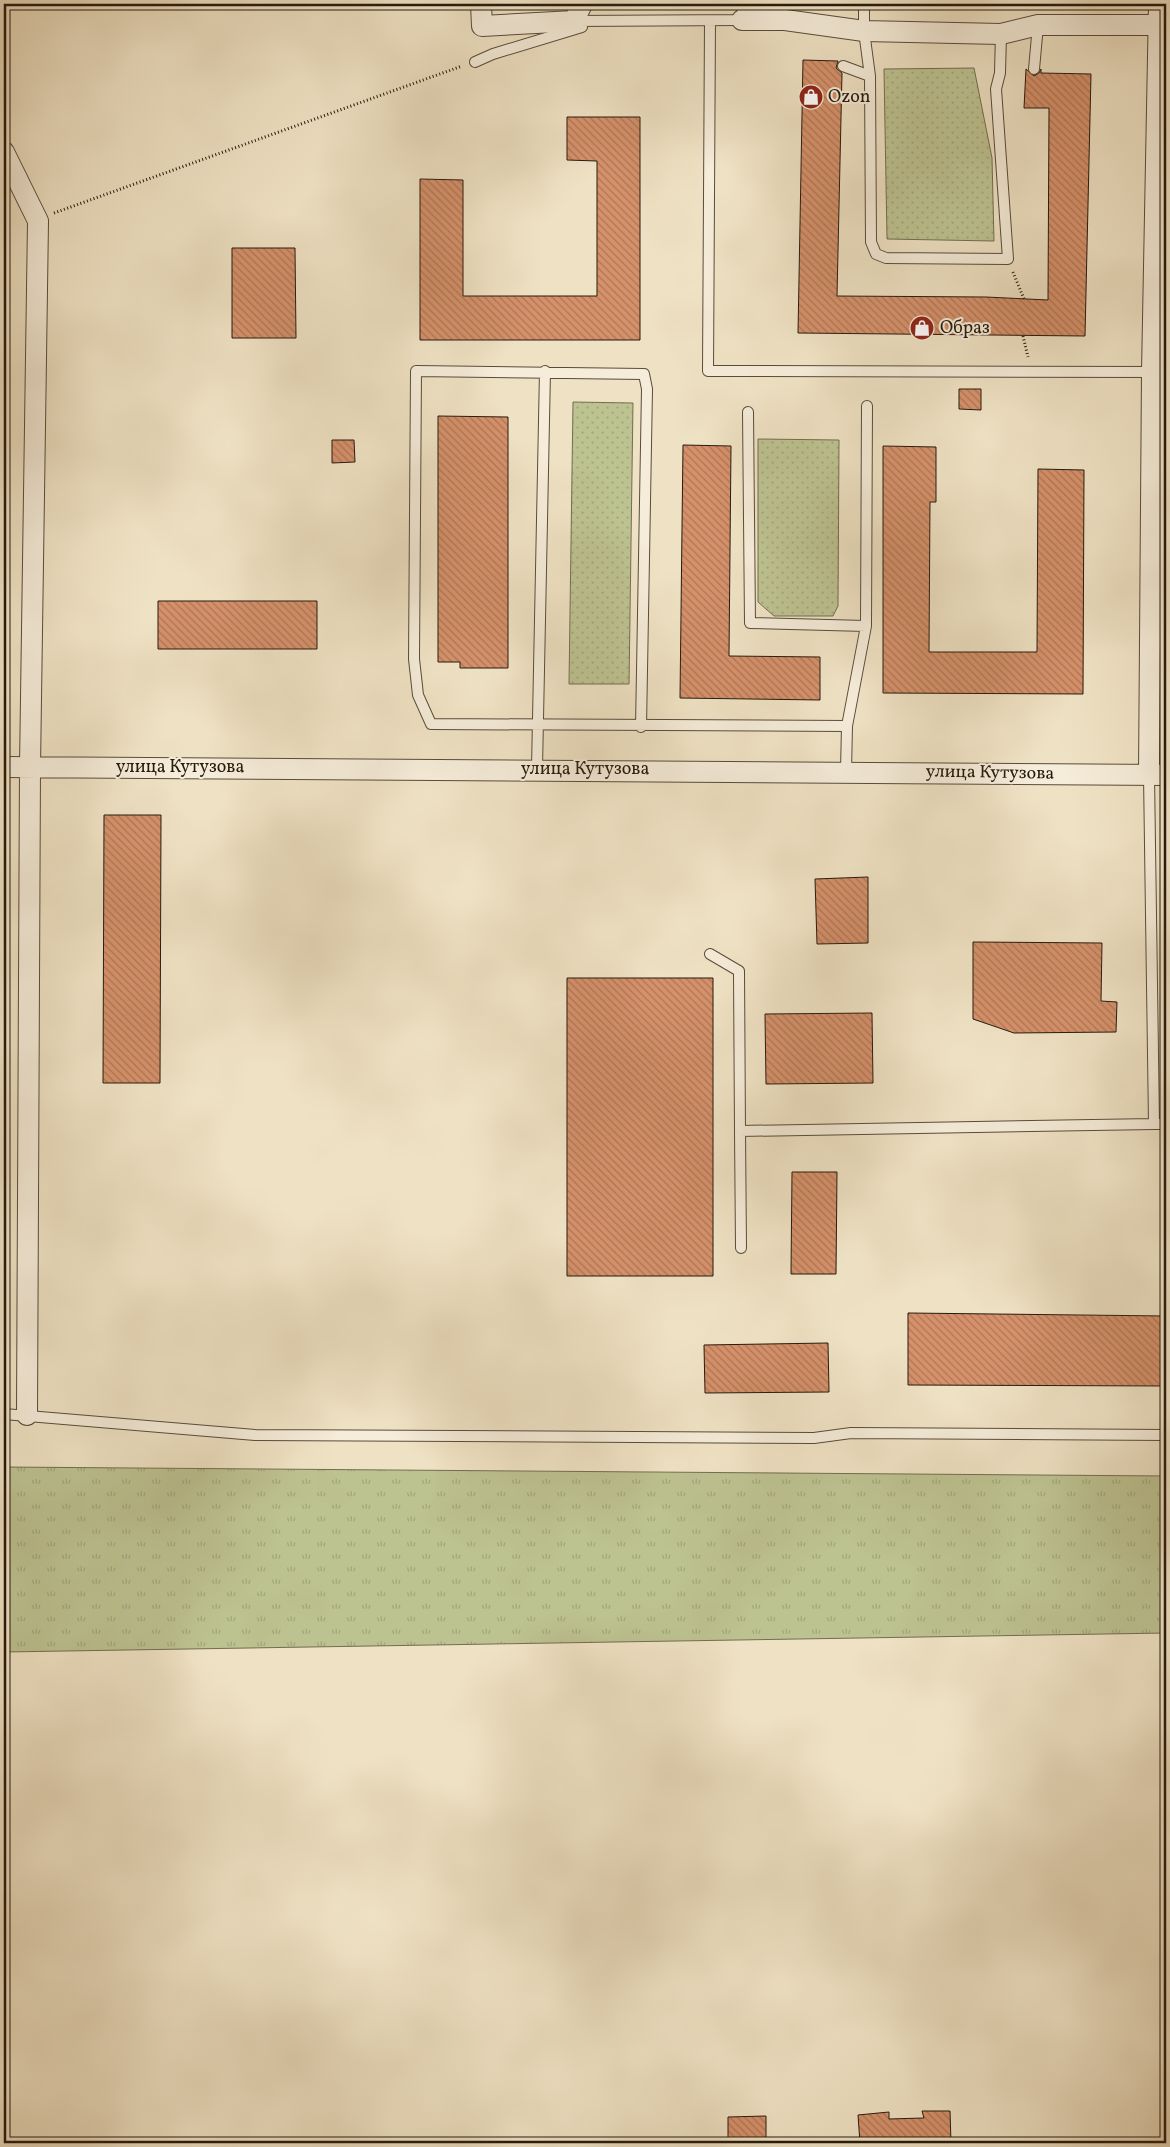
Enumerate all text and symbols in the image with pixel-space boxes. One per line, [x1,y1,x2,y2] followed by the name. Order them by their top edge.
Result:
[798,84,824,110] shop icon: Ozon
[828,85,871,110] place label: Ozon
[909,315,935,341] shop icon: Образ
[940,316,990,341] place label: Образ
[116,755,244,780] street label: улица Кутузова
[521,757,649,782] street label: улица Кутузова
[925,759,1055,787] street label: улица Кутузова

